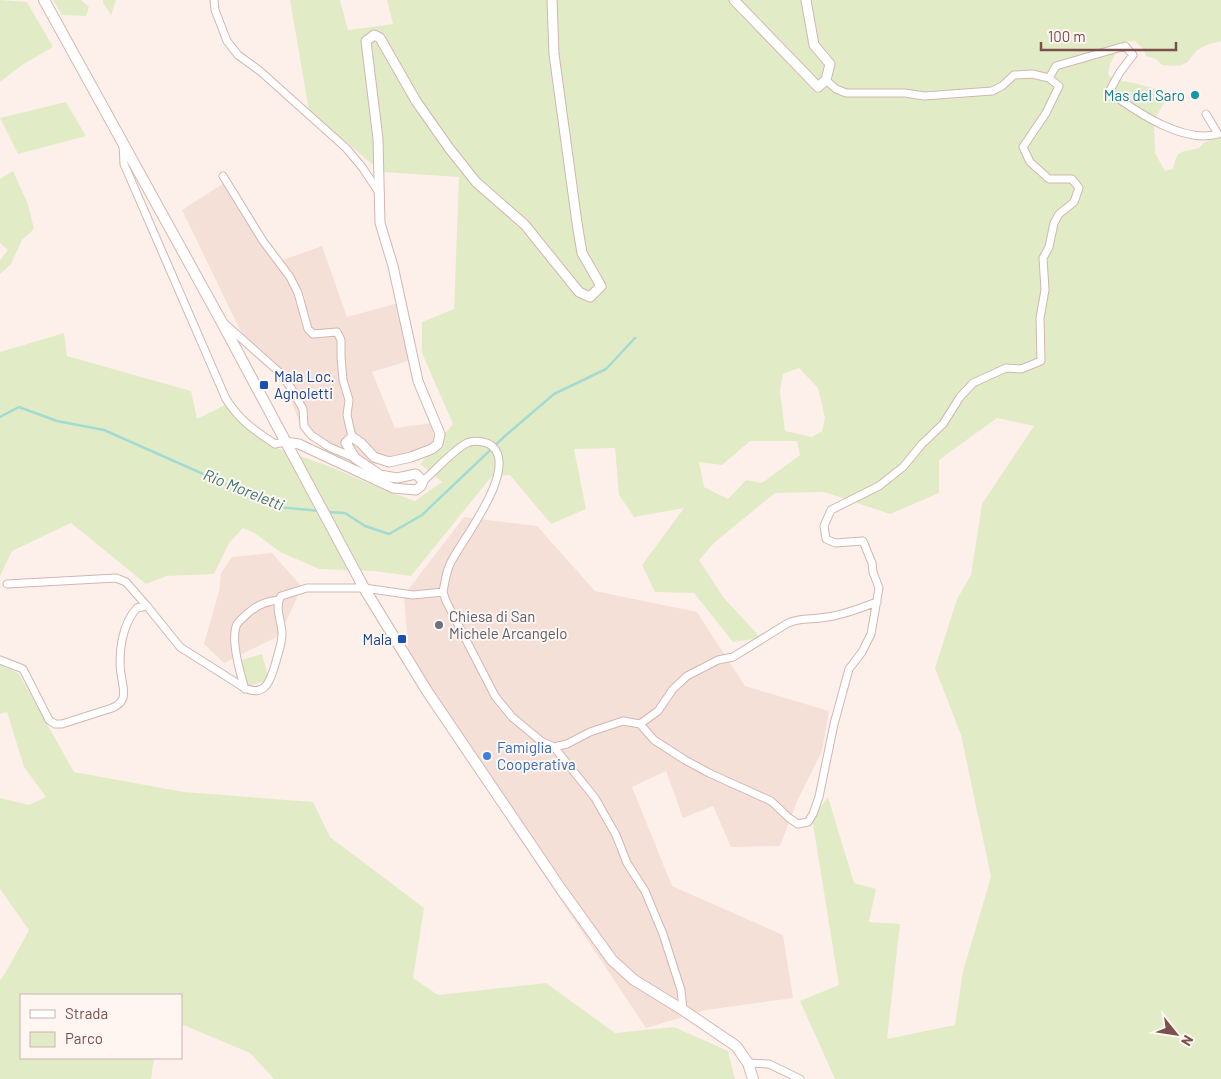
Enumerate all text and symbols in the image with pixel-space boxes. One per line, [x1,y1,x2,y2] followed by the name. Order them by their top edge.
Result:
[1041,20,1176,52] scale bar
[1048,27,1086,45] text: 100 m
[1104,86,1185,104] place label: Mas del Saro
[1189,89,1201,101] marker: Mas del Saro
[274,367,335,402] place label: Mala Loc. Agnoletti
[258,379,270,391] marker: Mala Loc. Agnoletti
[201,464,287,514] water label: Rio Moreletti
[449,607,567,642] place label: Chiesa di San Michele Arcangelo
[433,619,445,631] marker: Chiesa di San Michele Arcangelo
[362,630,392,648] place label: Mala
[396,633,408,645] marker: Mala
[497,738,576,773] place label: Famiglia Cooperativa
[481,750,493,762] marker: Famiglia Cooperativa
[20,994,182,1059] legend
[65,1004,108,1022] text: Strada
[1151,1009,1201,1059] north arrow
[65,1029,103,1047] text: Parco
[1178,1032,1197,1049] text: N

